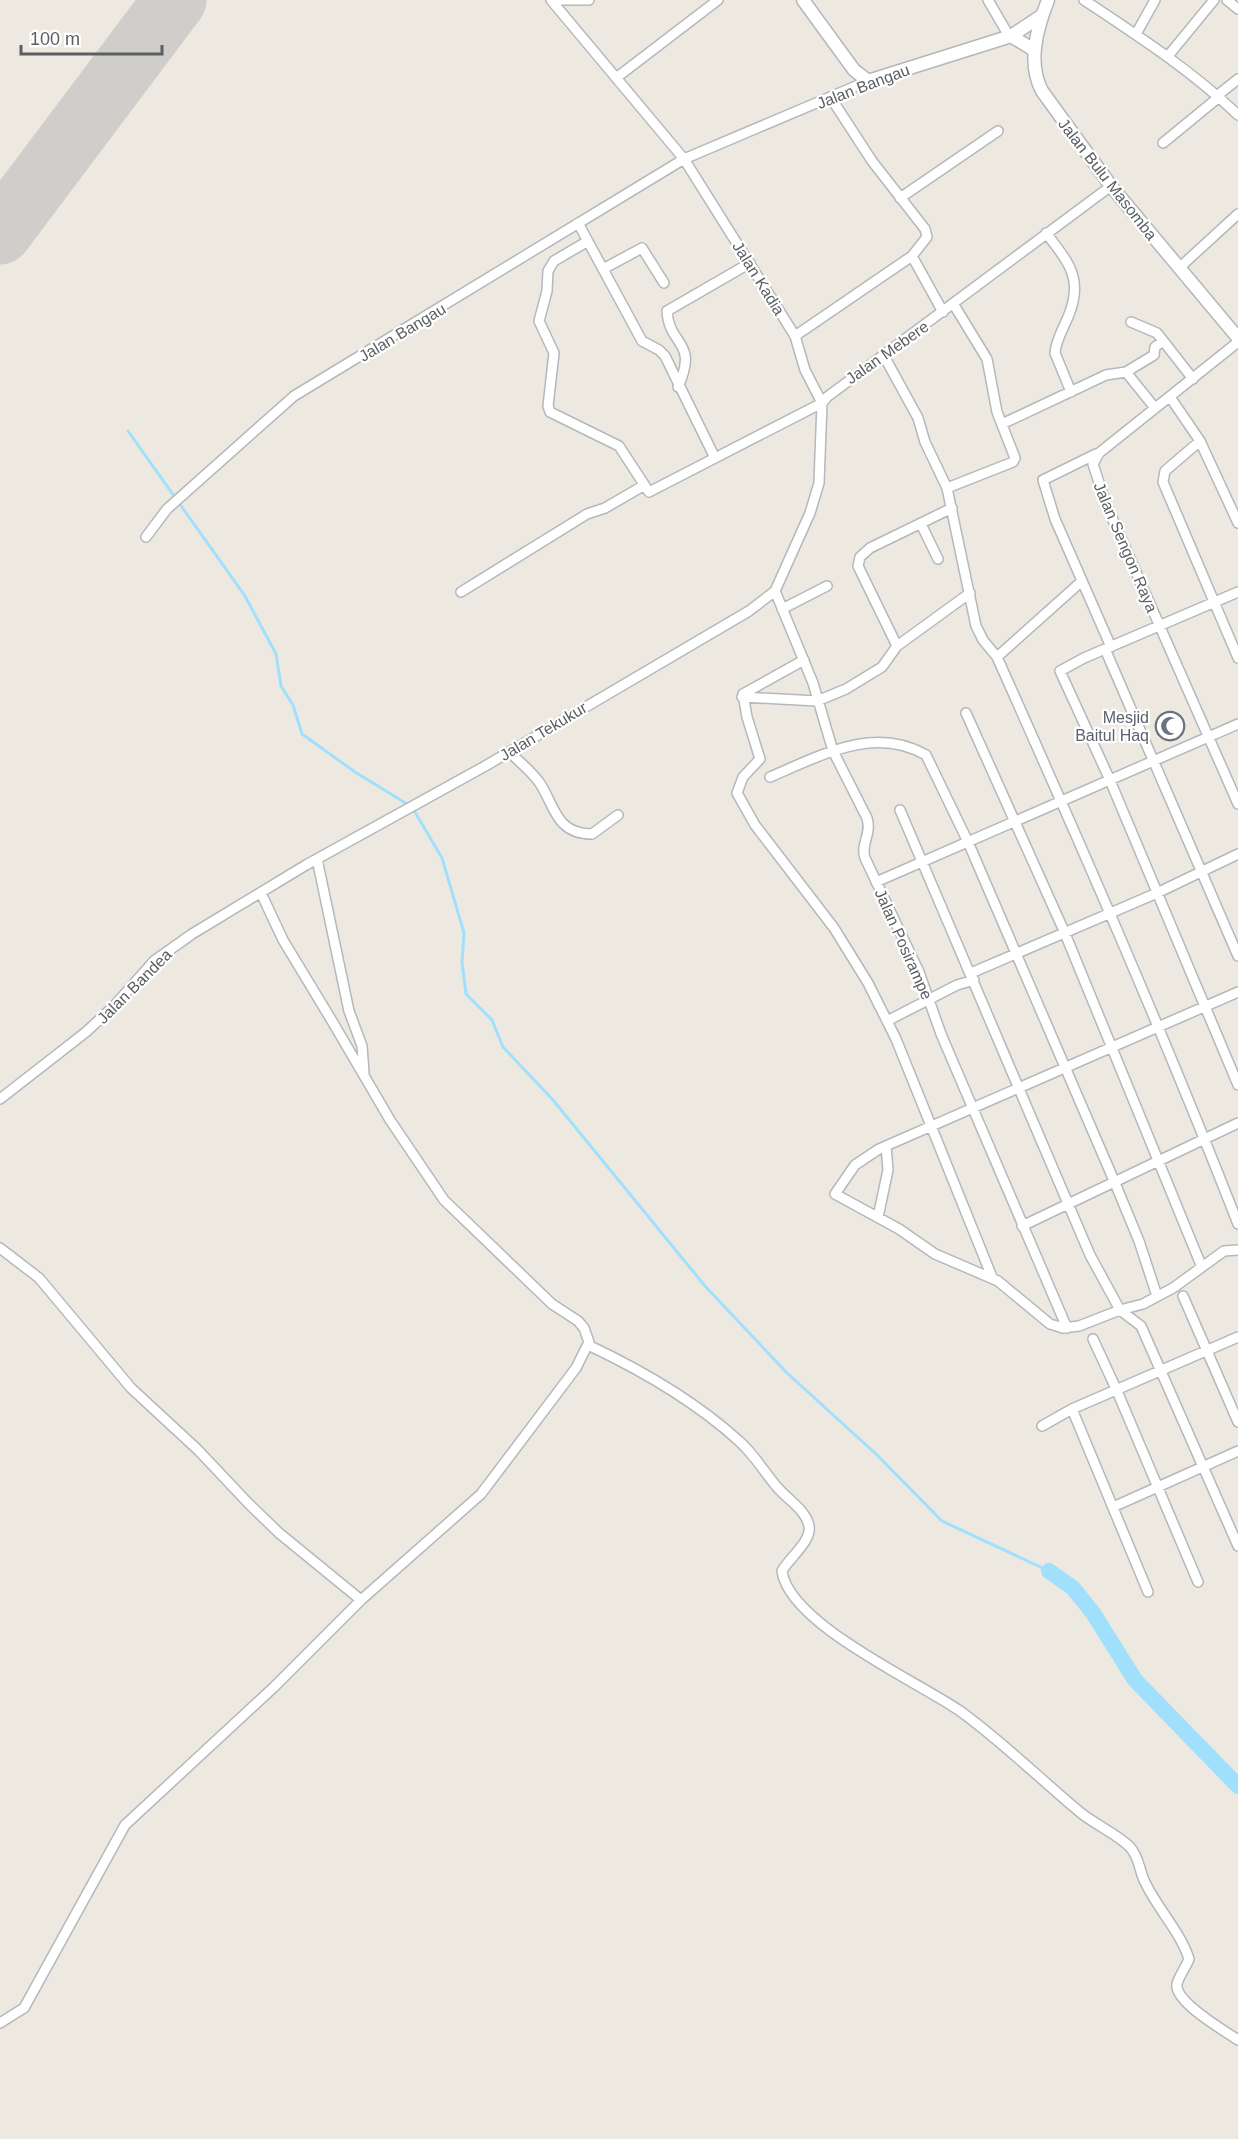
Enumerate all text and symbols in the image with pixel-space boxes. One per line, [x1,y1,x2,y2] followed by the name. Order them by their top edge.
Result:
[21,18,162,56] scale bar
[30,29,80,49] text: 100 m
[814,61,912,112] street label: Jalan Bangau
[1055,115,1160,243] street label: Jalan Bulu Masomba
[729,238,788,318] street label: Jalan Kadia
[356,300,449,365] street label: Jalan Bangau
[843,318,932,387] street label: Jalan Mebere
[1090,480,1161,615] street label: Jalan Sengon Raya
[497,698,590,764] street label: Jalan Tekukur
[1075,709,1149,744] place label: Mesjid Baitul Haq
[1154,710,1186,742] mosque icon: Mesjid Baitul Haq
[872,886,936,1002] street label: Jalan Posirampe
[94,946,175,1027] street label: Jalan Bandea

